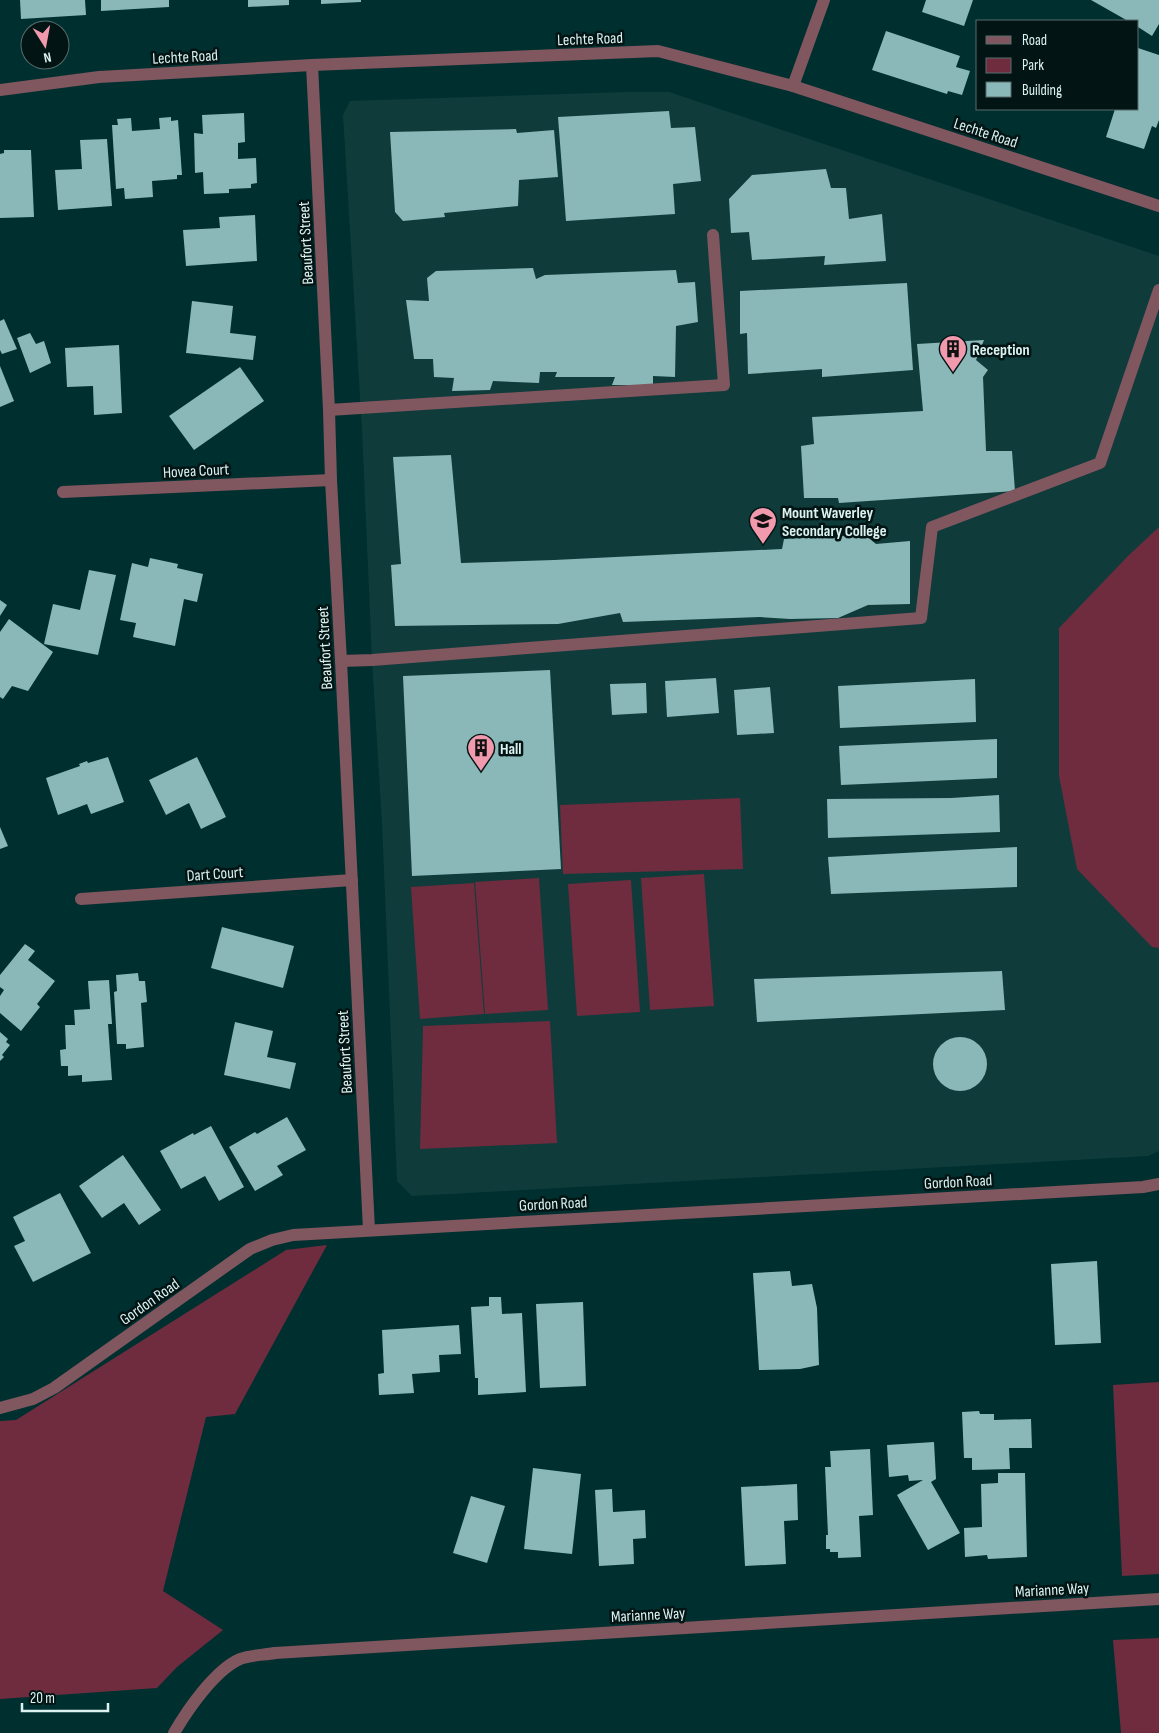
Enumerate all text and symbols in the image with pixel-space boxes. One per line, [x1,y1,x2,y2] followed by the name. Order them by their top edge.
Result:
[20,20,70,70] north arrow
[976,20,1139,110] legend
[557,29,623,50] street label: Lechte Road
[1022,31,1047,50] text: Road
[152,46,218,69] street label: Lechte Road
[42,48,53,66] text: N
[1022,56,1044,75] text: Park
[1022,81,1062,100] text: Building
[951,114,1020,153] street label: Lechte Road
[295,201,318,285] street label: Beaufort Street
[938,334,968,373] building icon: Reception
[972,341,1030,360] place label: Reception
[162,460,230,483] street label: Hovea Court
[782,504,887,541] place label: Mount Waverley Secondary College
[748,506,778,545] school or university icon: Mount Waverley Secondary College
[314,606,337,690] street label: Beaufort Street
[466,733,496,772] building icon: Hall
[500,740,522,759] place label: Hall
[186,863,244,886] street label: Dart Court
[334,1010,357,1094] street label: Beaufort Street
[923,1171,993,1194] street label: Gordon Road
[518,1193,588,1216] street label: Gordon Road
[116,1275,183,1330] street label: Gordon Road
[1014,1579,1090,1602] street label: Marianne Way
[610,1604,686,1627] street label: Marianne Way
[22,1680,109,1712] scale bar
[30,1689,55,1708] text: 20 m

